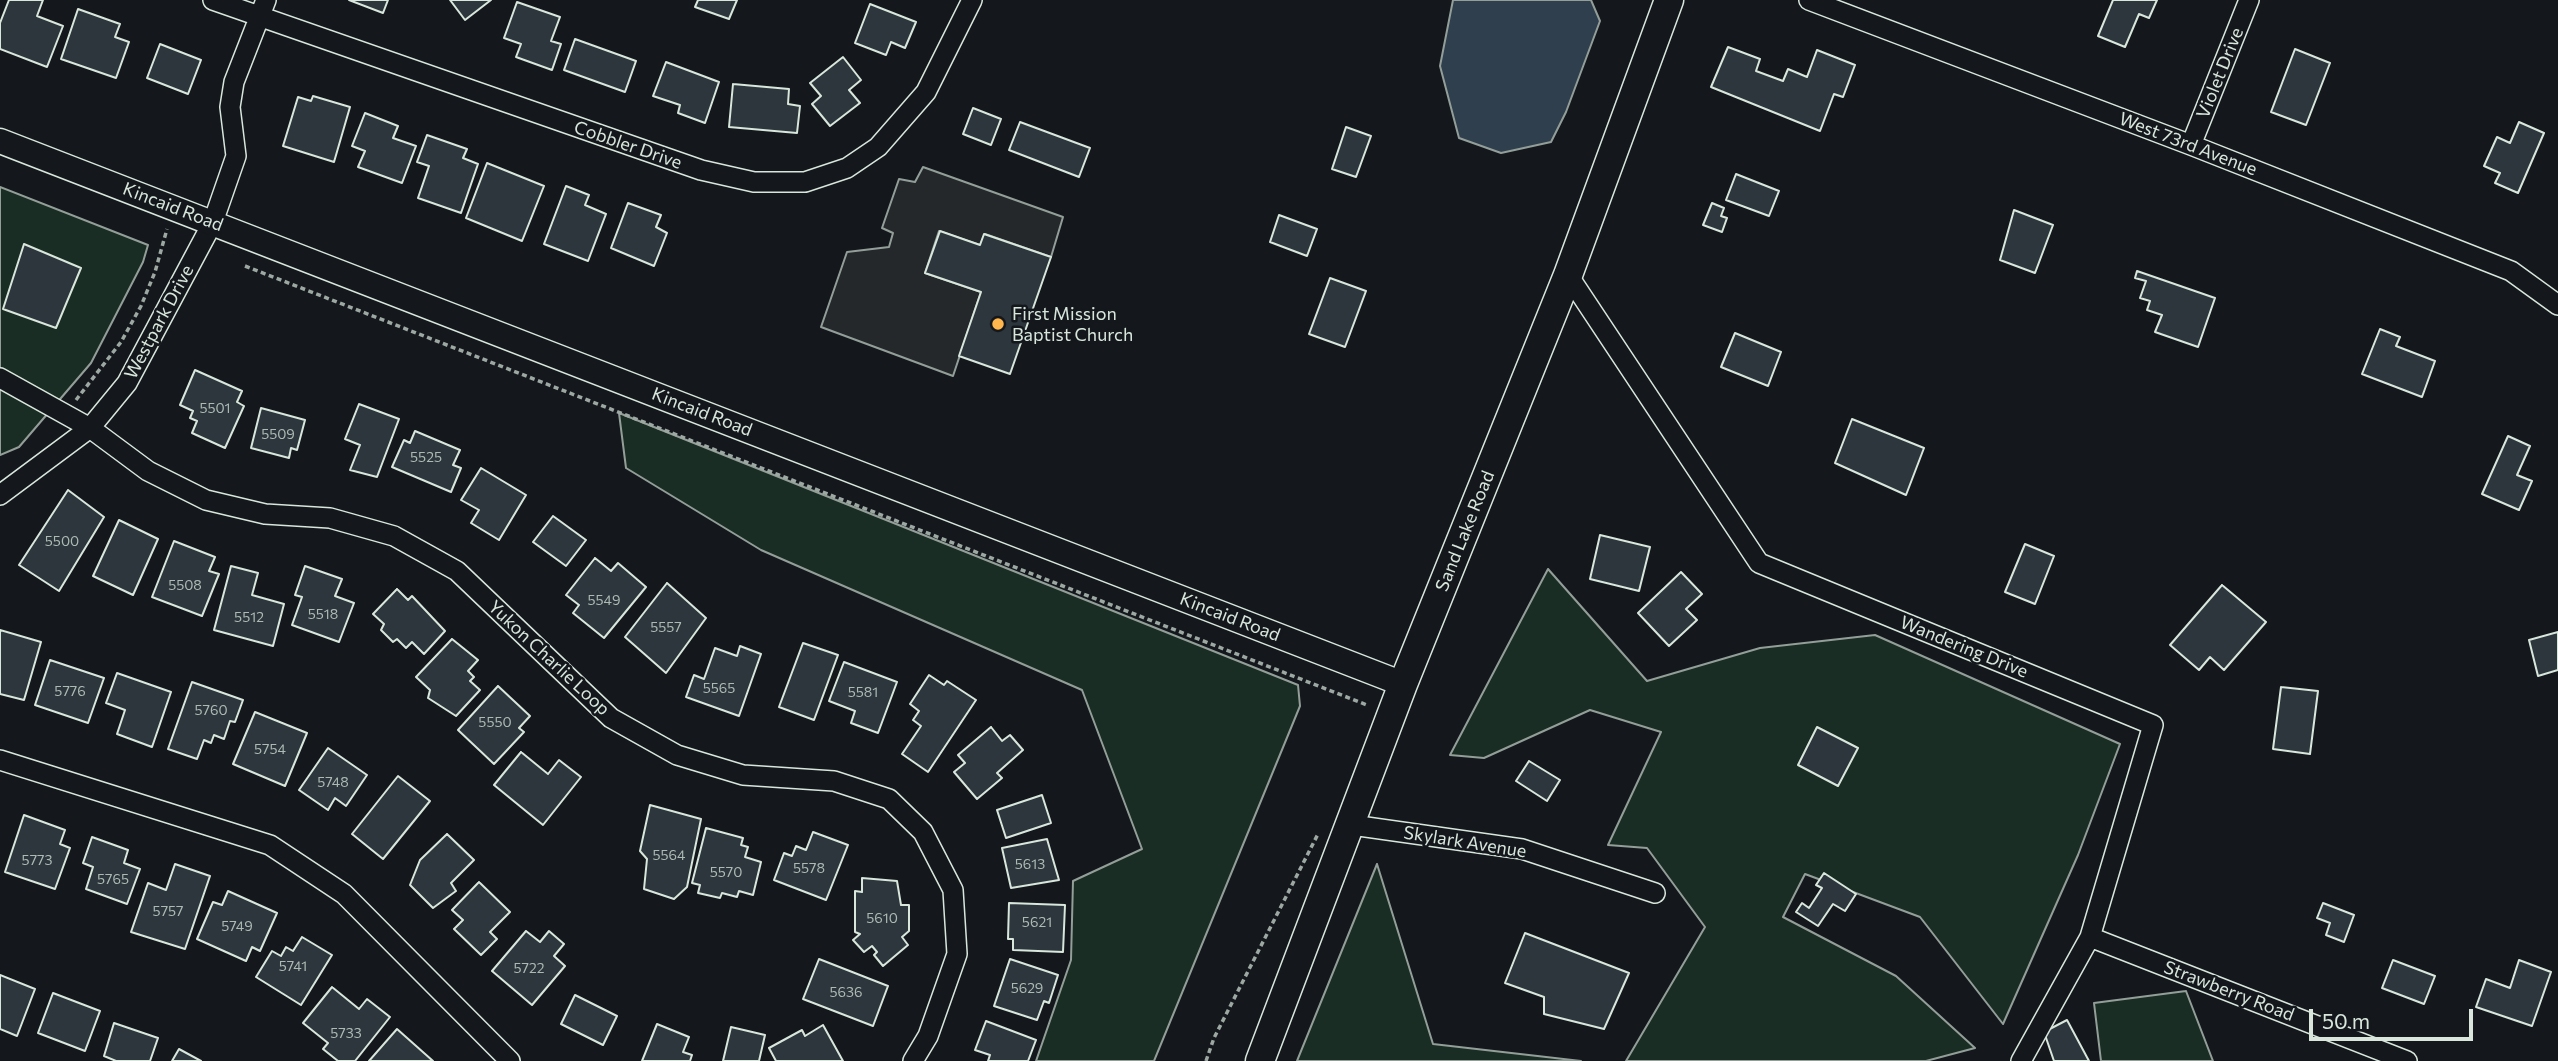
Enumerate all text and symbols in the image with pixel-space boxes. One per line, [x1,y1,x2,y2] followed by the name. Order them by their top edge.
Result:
[2192,24,2248,122] street label: Violet Drive
[2116,108,2260,180] street label: West 73rd Avenue
[571,116,685,174] street label: Cobbler Drive
[120,178,226,236] street label: Kincaid Road
[120,261,198,383] street label: Westpark Drive
[1012,303,1133,346] place label: First Mission Baptist Church
[990,316,1006,332] marker: First Mission Baptist Church
[649,383,755,441] street label: Kincaid Road
[199,400,231,416] house number: 5501
[261,426,295,442] house number: 5509
[410,449,442,465] house number: 5525
[1431,468,1499,594] street label: Sand Lake Road
[45,533,79,549] house number: 5500
[168,577,202,593] house number: 5508
[1177,588,1283,646] street label: Kincaid Road
[588,592,620,608] house number: 5549
[484,596,614,720] street label: Yukon Charlie Loop
[308,606,338,622] house number: 5518
[234,609,264,625] house number: 5512
[1897,612,2031,682] street label: Wandering Drive
[650,619,682,635] house number: 5557
[703,680,735,696] house number: 5565
[54,683,86,699] house number: 5776
[848,684,878,700] house number: 5581
[194,702,228,718] house number: 5760
[478,714,512,730] house number: 5550
[254,741,286,757] house number: 5754
[317,774,349,790] house number: 5748
[1402,822,1528,862] street label: Skylark Avenue
[653,847,685,863] house number: 5564
[22,852,52,868] house number: 5773
[1015,856,1045,872] house number: 5613
[793,860,825,876] house number: 5578
[710,864,742,880] house number: 5570
[97,871,129,887] house number: 5765
[153,903,183,919] house number: 5757
[866,910,898,926] house number: 5610
[1022,914,1052,930] house number: 5621
[221,918,253,934] house number: 5749
[2161,956,2297,1026] street label: Strawberry Road
[279,958,307,974] house number: 5741
[514,960,544,976] house number: 5722
[1011,980,1043,996] house number: 5629
[830,984,862,1000] house number: 5636
[2313,995,2478,1038] scale bar
[2322,1008,2370,1033] text: 50 m
[330,1025,362,1041] house number: 5733

